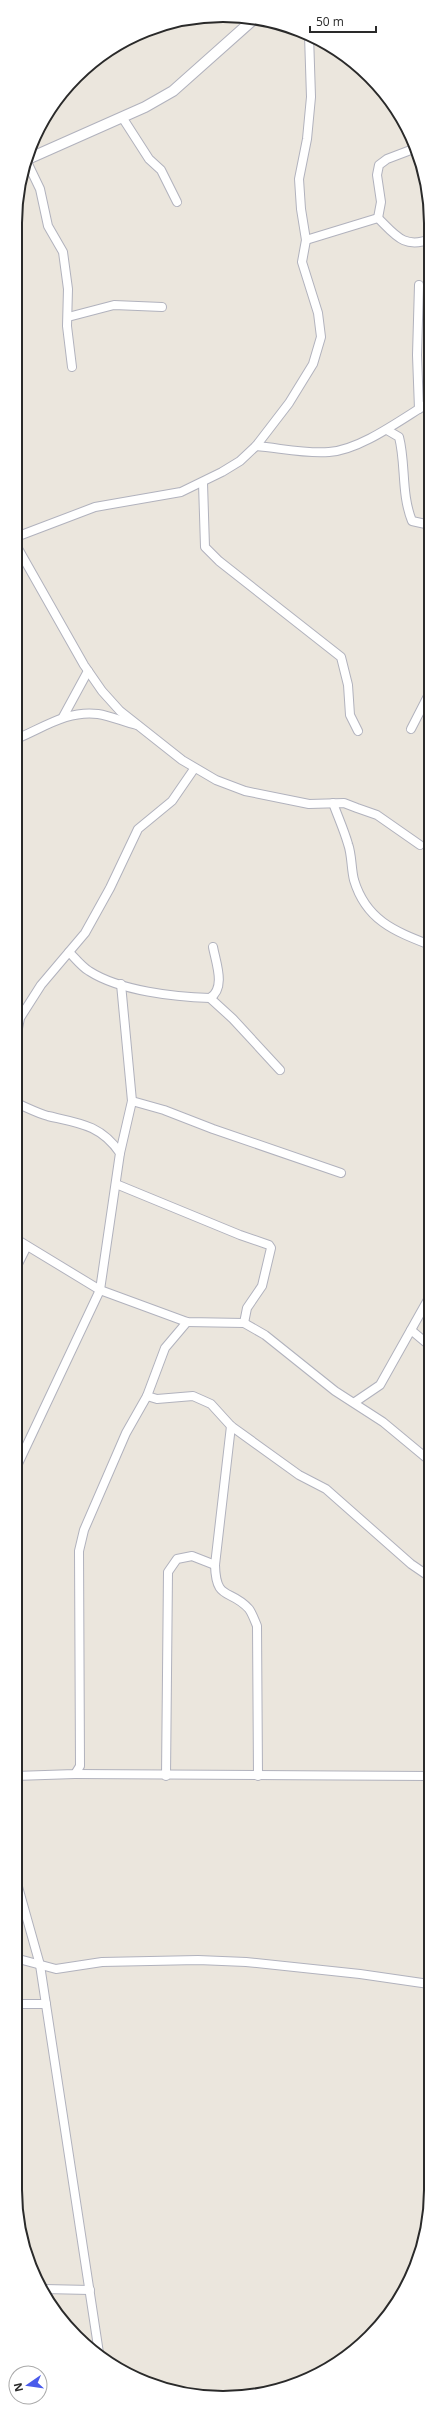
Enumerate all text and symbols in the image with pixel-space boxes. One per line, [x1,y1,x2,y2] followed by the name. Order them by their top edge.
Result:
[310,8,376,34] scale bar
[316,13,344,30] text: 50 m
[8,2365,48,2405] north arrow
[9,2381,26,2393] text: N

